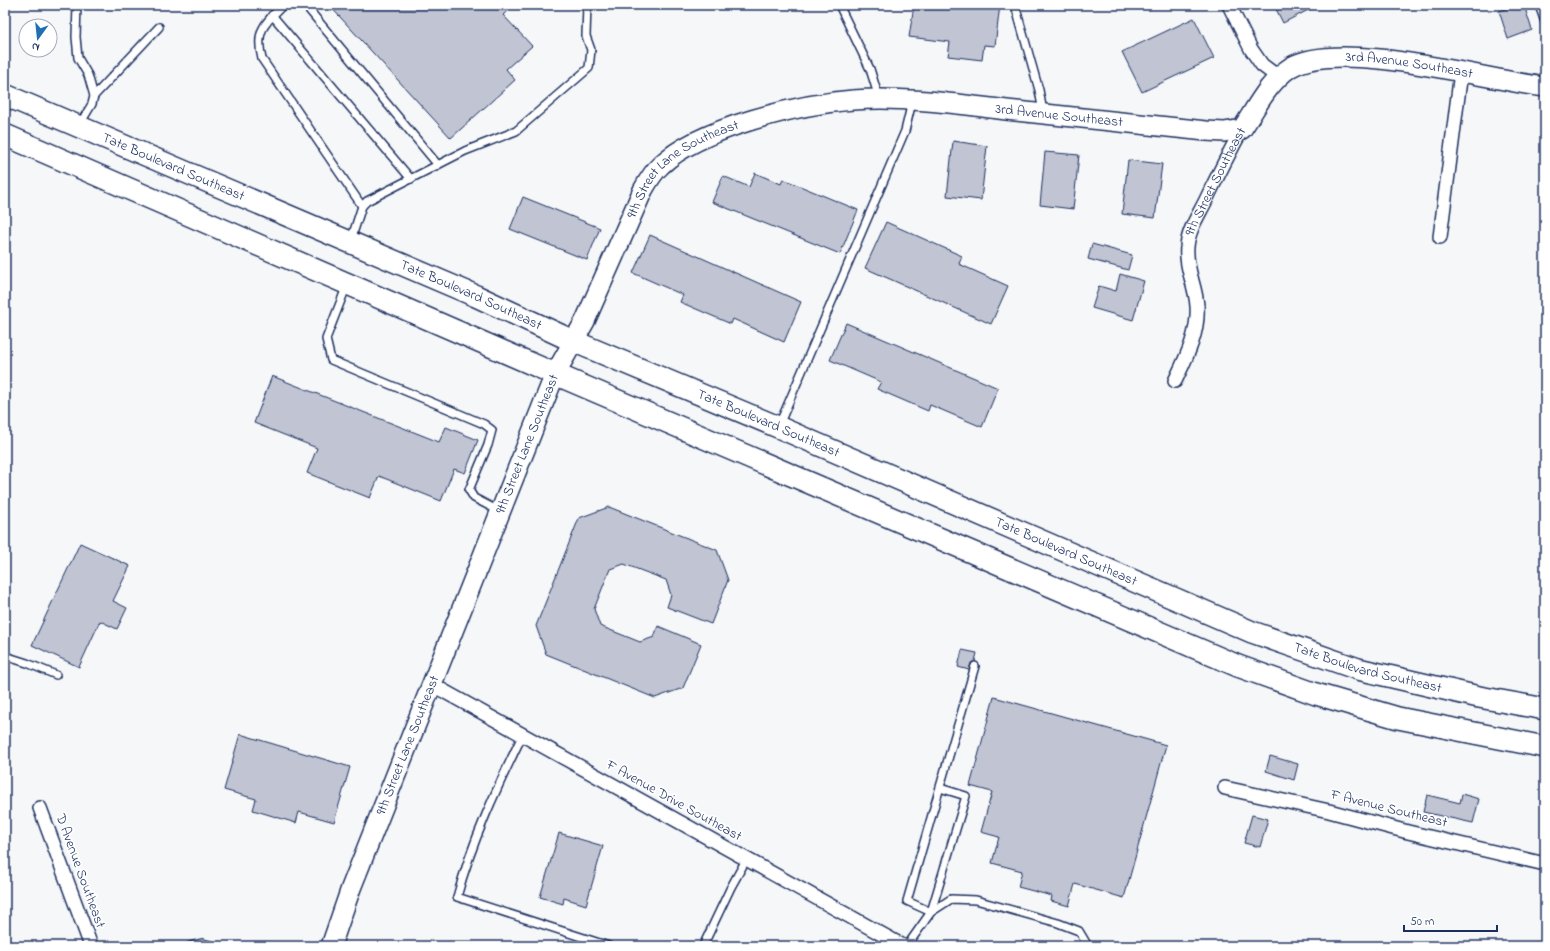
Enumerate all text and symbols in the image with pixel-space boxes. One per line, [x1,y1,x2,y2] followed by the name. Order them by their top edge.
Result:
[18,18,58,58] north arrow
[30,38,41,55] text: N
[1345,46,1475,84] street label: 3rd Avenue Southeast
[994,98,1124,133] street label: 3rd Avenue Southeast
[621,114,742,222] street label: 9th Street Lane Southeast
[1179,123,1252,238] street label: 9th Street Southeast
[99,127,248,207] street label: Tate Boulevard Southeast
[397,254,546,336] street label: Tate Boulevard Southeast
[490,371,564,517] street label: 9th Street Lane Southeast
[694,384,843,463] street label: Tate Boulevard Southeast
[991,511,1141,592] street label: Tate Boulevard Southeast
[1291,637,1444,699] street label: Tate Boulevard Southeast
[370,672,445,818] street label: 9th Street Lane Southeast
[602,755,746,847] street label: F Avenue Drive Southeast
[1328,784,1450,834] street label: F Avenue Southeast
[49,810,111,931] street label: D Avenue Southeast
[1404,907,1497,933] scale bar
[1410,913,1434,931] text: 50 m

